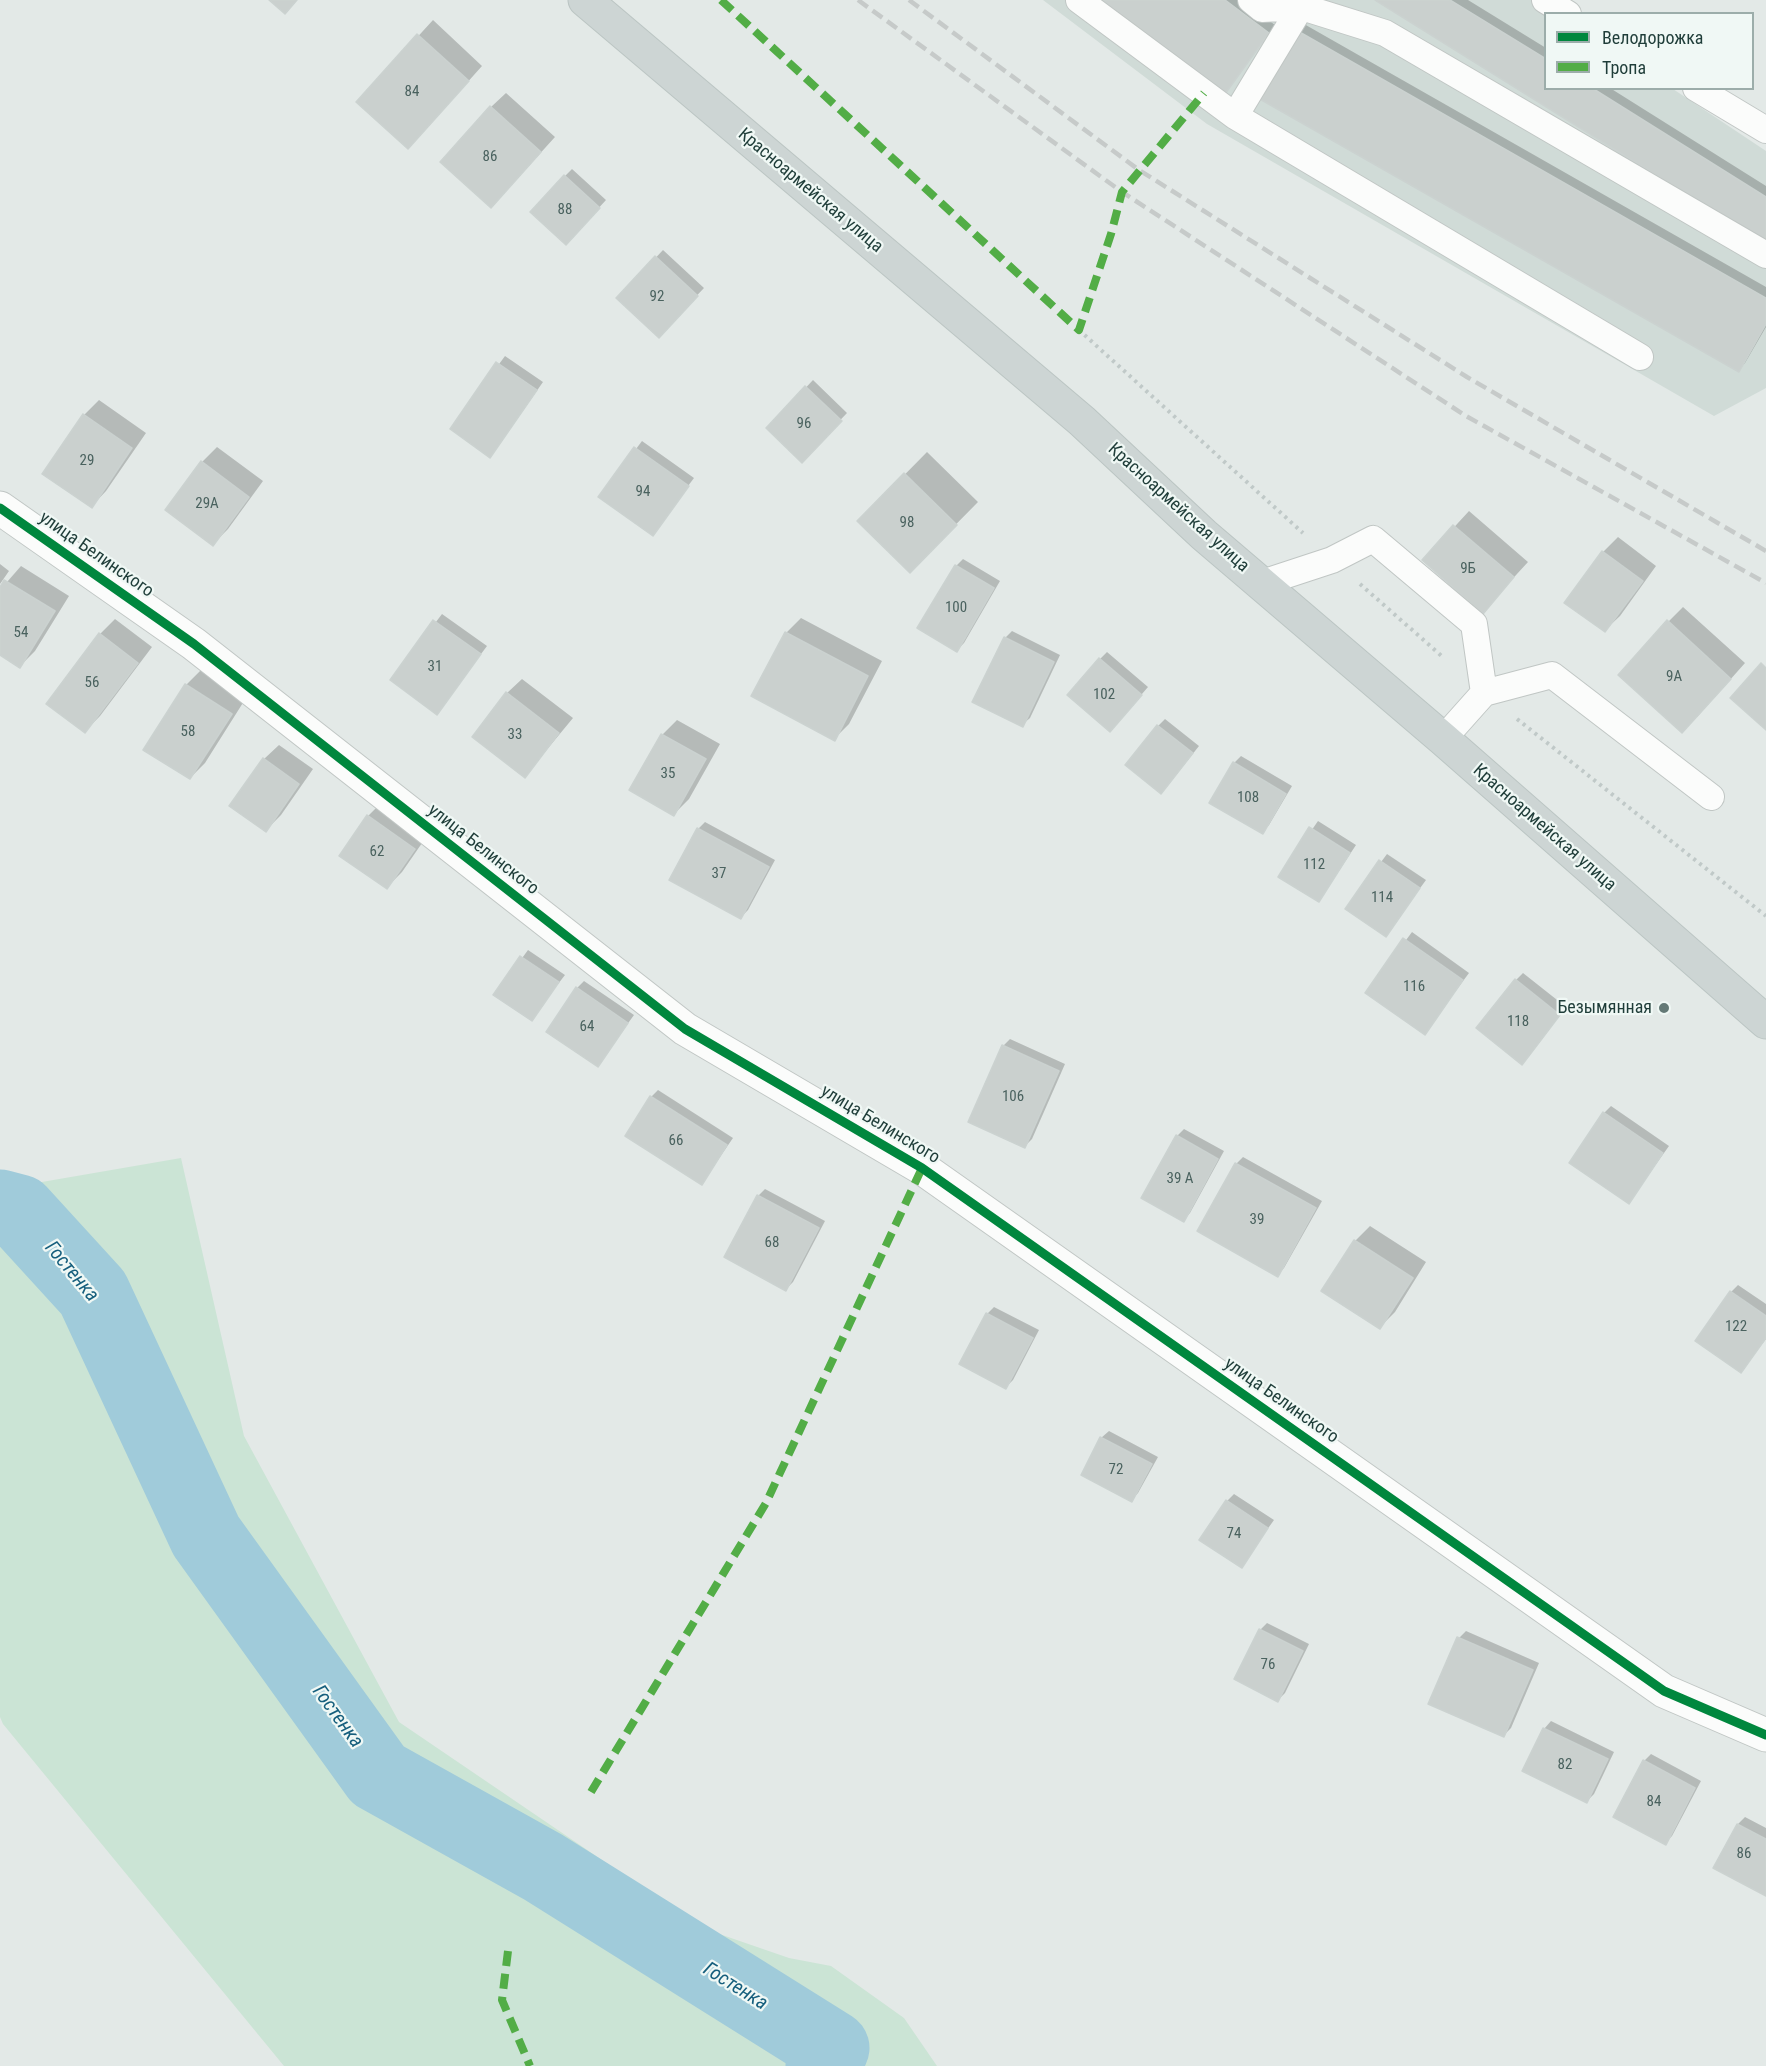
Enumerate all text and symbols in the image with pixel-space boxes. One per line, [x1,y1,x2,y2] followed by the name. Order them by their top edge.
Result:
[1544,12,1754,90] legend
[1602,27,1703,48] text: Велодорожка
[1602,57,1646,78] text: Тропа
[405,83,419,101] house number: 84
[733,124,887,258] street label: Красноармейская улица
[483,148,497,166] house number: 86
[558,201,572,219] house number: 88
[650,288,664,306] house number: 92
[797,415,811,433] house number: 96
[1103,439,1253,577] street label: Красноармейская улица
[80,452,94,470] house number: 29
[636,483,650,501] house number: 94
[195,495,219,513] house number: 29А
[35,507,157,603] street label: улица Белинского
[900,514,914,532] house number: 98
[1460,560,1476,578] house number: 9Б
[945,599,967,617] house number: 100
[14,624,28,642] house number: 54
[428,658,442,676] house number: 31
[1666,668,1682,686] house number: 9А
[85,674,99,692] house number: 56
[1093,686,1115,704] house number: 102
[181,723,195,741] house number: 58
[508,726,522,744] house number: 33
[1468,760,1620,896] street label: Красноармейская улица
[661,765,675,783] house number: 35
[1237,789,1259,807] house number: 108
[423,800,543,900] street label: улица Белинского
[370,843,384,861] house number: 62
[1303,856,1325,874] house number: 112
[712,865,726,883] house number: 37
[1371,889,1393,907] house number: 114
[1403,978,1425,996] house number: 116
[1557,997,1652,1019] place label: Безымянная
[1657,1001,1671,1015] marker: Безымянная
[1507,1013,1529,1031] house number: 118
[580,1018,594,1036] house number: 64
[817,1081,943,1169] street label: улица Белинского
[1002,1088,1024,1106] house number: 106
[669,1132,683,1150] house number: 66
[1167,1170,1193,1188] house number: 39 А
[1250,1211,1264,1229] house number: 39
[765,1234,779,1252] house number: 68
[39,1237,103,1307] water label: Гостенка
[1725,1318,1747,1336] house number: 122
[1220,1353,1342,1449] street label: улица Белинского
[1109,1461,1123,1479] house number: 72
[1227,1525,1241,1543] house number: 74
[1261,1656,1275,1674] house number: 76
[306,1681,368,1753] water label: Гостенка
[1558,1756,1572,1774] house number: 82
[1647,1793,1661,1811] house number: 84
[1737,1845,1751,1863] house number: 86
[698,1958,772,2016] water label: Гостенка

